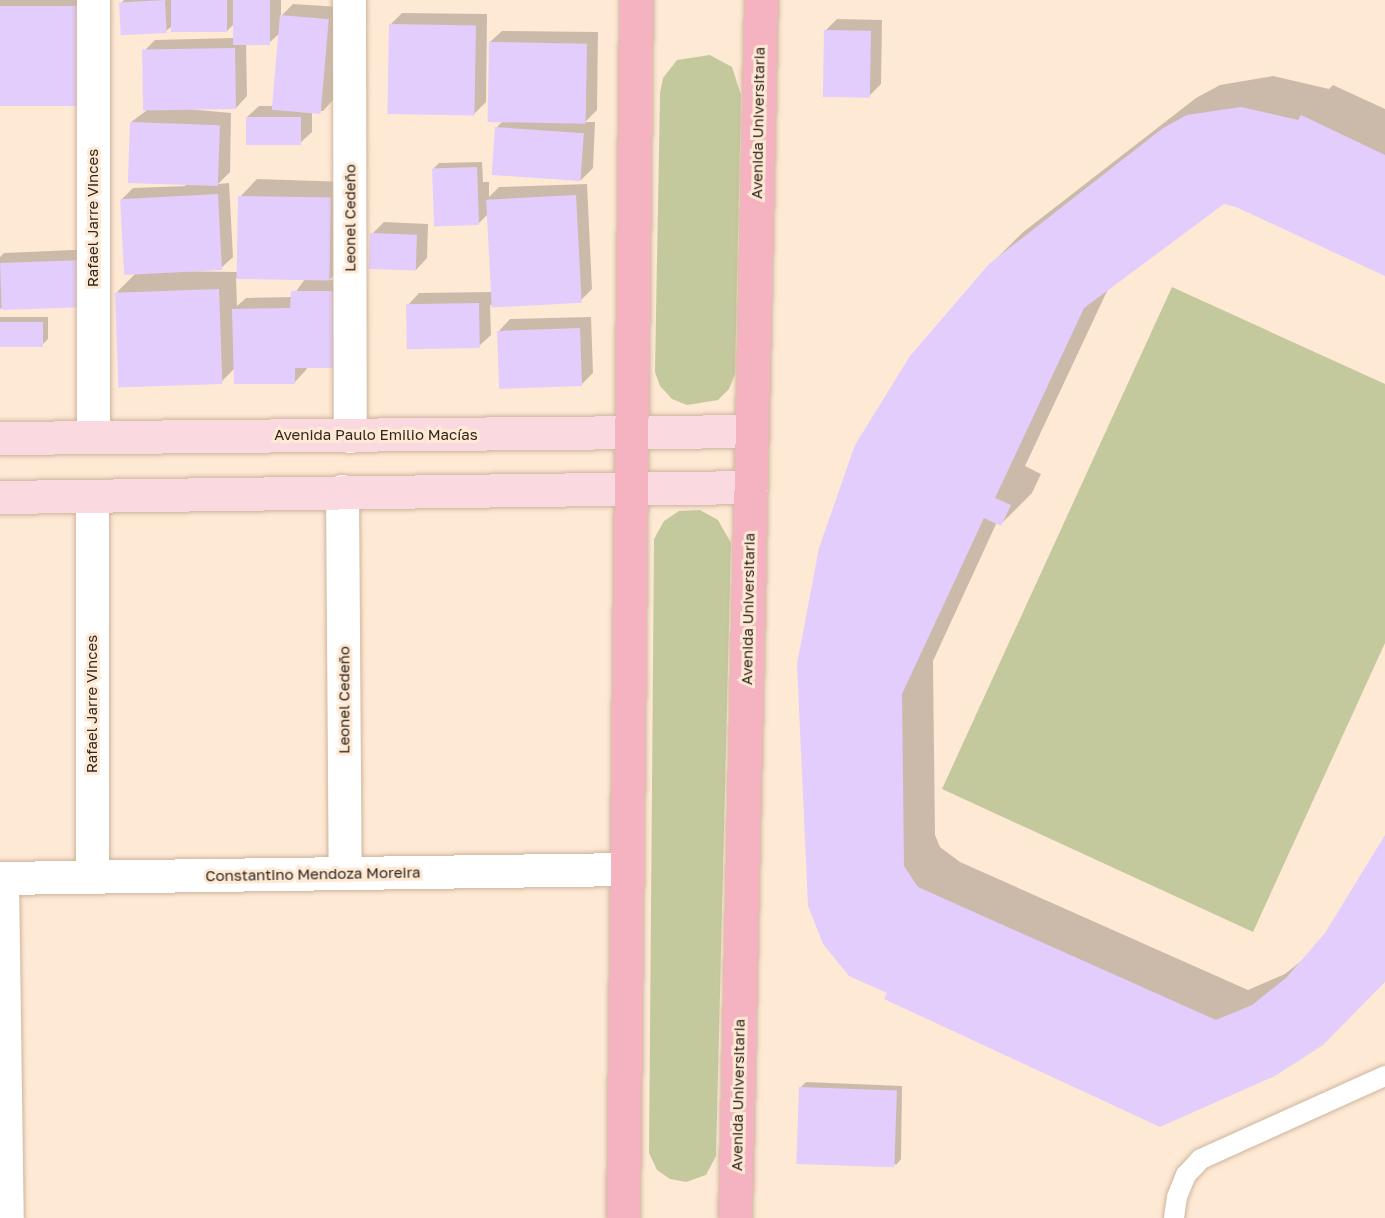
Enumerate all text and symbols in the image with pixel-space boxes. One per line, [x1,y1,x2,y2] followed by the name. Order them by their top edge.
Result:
[748,47,768,199] street label: Avenida Universitaria
[84,149,102,287] street label: Rafael Jarre Vinces
[341,164,359,272] street label: Leonel Cedeño
[274,426,478,444] street label: Avenida Paulo Emilio Macías
[738,533,758,685] street label: Avenida Universitaria
[83,635,101,773] street label: Rafael Jarre Vinces
[335,646,353,754] street label: Leonel Cedeño
[205,863,421,885] street label: Constantino Mendoza Moreira
[728,1019,748,1171] street label: Avenida Universitaria

